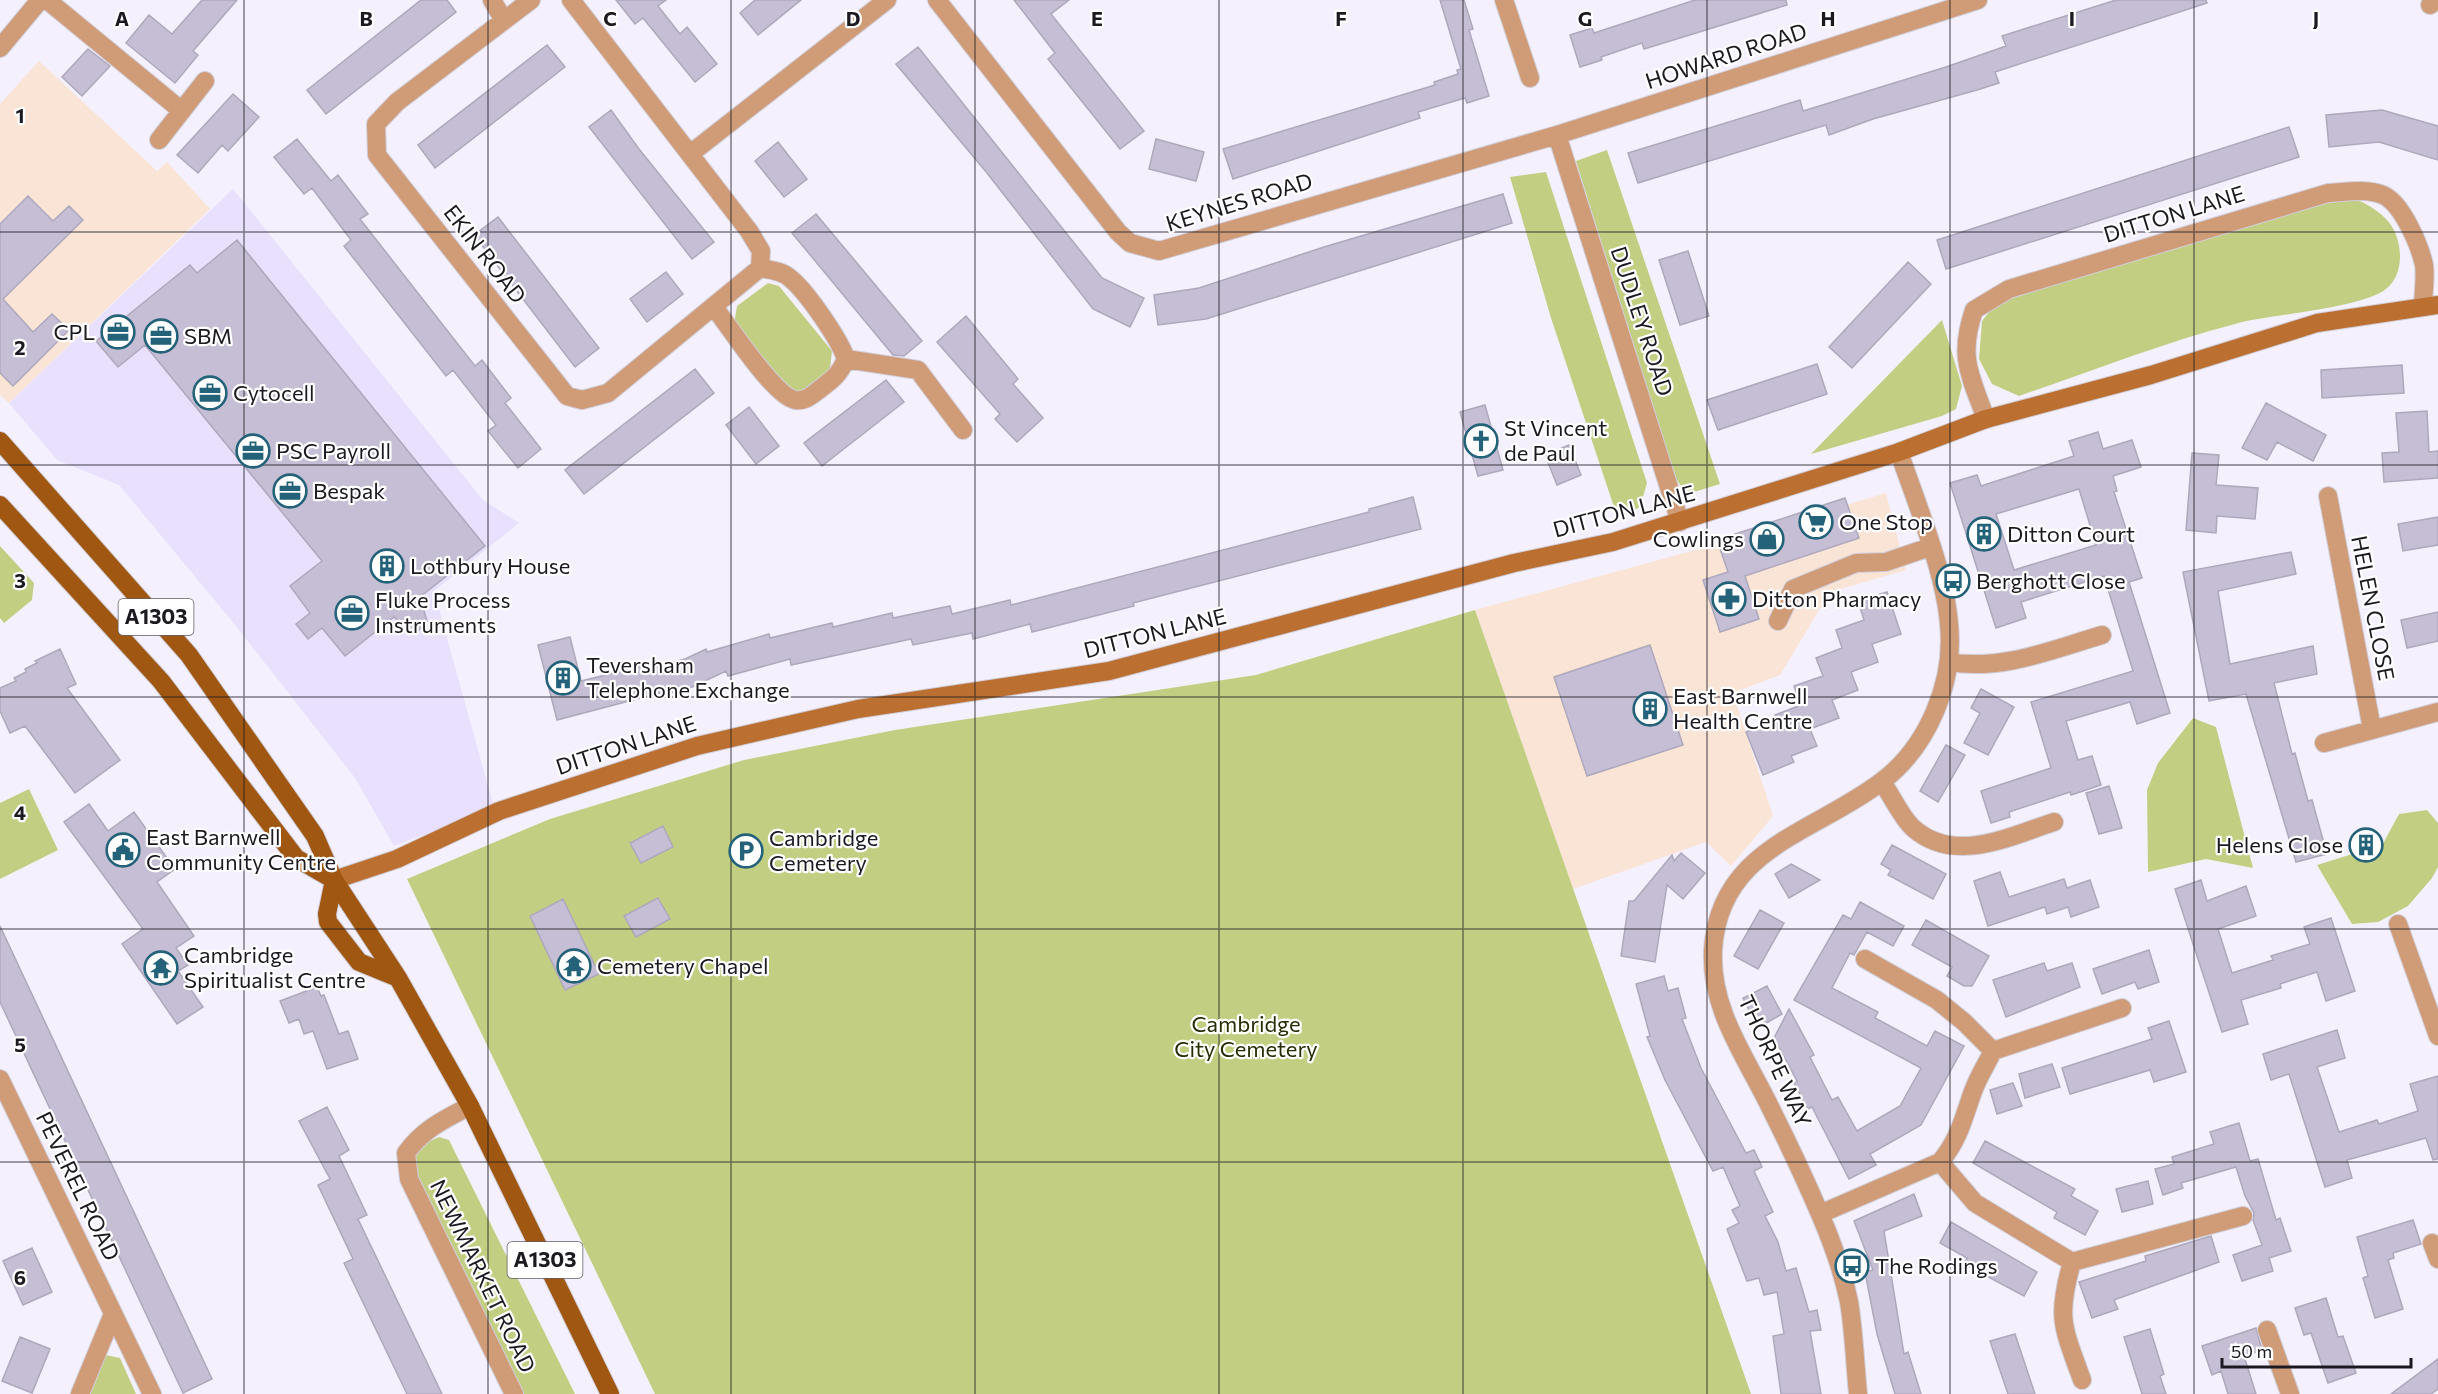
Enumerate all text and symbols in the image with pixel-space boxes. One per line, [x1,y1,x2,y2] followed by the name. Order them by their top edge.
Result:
[115,6,129,30] text: A
[359,6,373,30] text: B
[603,6,617,30] text: C
[846,6,860,30] text: D
[1091,6,1103,30] text: E
[1335,6,1347,30] text: F
[1578,6,1592,30] text: G
[1821,6,1836,30] text: H
[2069,6,2075,30] text: I
[2313,6,2319,30] text: J
[1642,17,1810,94] street label: HOWARD ROAD
[15,103,25,127] text: 1
[1162,166,1315,237] street label: KEYNES ROAD
[2100,179,2248,248] street label: DITTON LANE
[438,199,532,308] street label: EKIN ROAD
[1606,243,1679,399] street label: DUDLEY ROAD
[100,314,136,350] office icon: CPL
[54,318,95,345] place label: CPL
[143,318,179,354] office icon: SBM
[184,322,232,349] place label: SBM
[14,335,26,359] text: 2
[192,375,228,411] office icon: Cytocell
[233,379,315,406] place label: Cytocell
[1504,414,1607,466] place label: St Vincent de Paul
[1463,423,1499,459] church icon: St Vincent de Paul
[235,433,271,469] office icon: PSC Payroll
[276,437,391,464] place label: PSC Payroll
[272,473,308,509] office icon: Bespak
[313,477,385,504] place label: Bespak
[1550,479,1698,542] street label: DITTON LANE
[1798,504,1834,540] supermarket icon: One Stop
[1839,508,1933,535] place label: One Stop
[1966,516,2002,552] building icon: Ditton Court
[2007,520,2135,547] place label: Ditton Court
[1749,521,1785,557] shop icon: Cowlings
[1653,525,1744,552] place label: Cowlings
[2346,533,2401,683] street label: HELEN CLOSE
[369,548,405,584] building icon: Lothbury House
[410,552,570,579] place label: Lothbury House
[1935,563,1971,599] bus stop icon: Berghott Close
[1976,567,2126,594] place label: Berghott Close
[14,568,26,592] text: 3
[1711,581,1747,617] pharmacy icon: Ditton Pharmacy
[1752,585,1921,612] place label: Ditton Pharmacy
[375,586,511,638] place label: Fluke Process Instruments
[334,595,370,631] office icon: Fluke Process Instruments
[118,599,194,635] road number: A1303
[1081,602,1229,663] street label: DITTON LANE
[586,651,790,703] place label: Teversham Telephone Exchange
[545,660,581,696] building icon: Teversham Telephone Exchange
[1673,682,1812,734] place label: East Barnwell Health Centre
[1632,691,1668,727] building icon: East Barnwell Health Centre
[552,709,699,780] street label: DITTON LANE
[14,800,26,824] text: 4
[146,823,336,875] place label: East Barnwell Community Centre
[769,824,878,876] place label: Cambridge Cemetery
[2348,827,2384,863] building icon: Helens Close
[2216,831,2343,858] place label: Helens Close
[105,832,141,868] public building icon: East Barnwell Community Centre
[728,833,764,869] parking icon: Cambridge Cemetery
[184,941,366,993] place label: Cambridge Spiritualist Centre
[556,948,592,984] temple icon: Cemetery Chapel
[143,950,179,986] temple icon: Cambridge Spiritualist Centre
[597,952,769,979] place label: Cemetery Chapel
[1733,990,1818,1131] street label: THORPE WAY
[1174,1010,1318,1062] park label: Cambridge City Cemetery
[14,1032,26,1056] text: 5
[31,1107,126,1265] street label: PEVEREL ROAD
[425,1175,542,1377] street label: NEWMARKET ROAD
[508,1242,582,1278] road number: A1303
[1834,1248,1870,1284] bus stop icon: The Rodings
[1875,1252,1998,1279] place label: The Rodings
[14,1265,26,1289] text: 6
[2222,1331,2411,1369] scale bar
[2231,1340,2272,1362] text: 50 m

